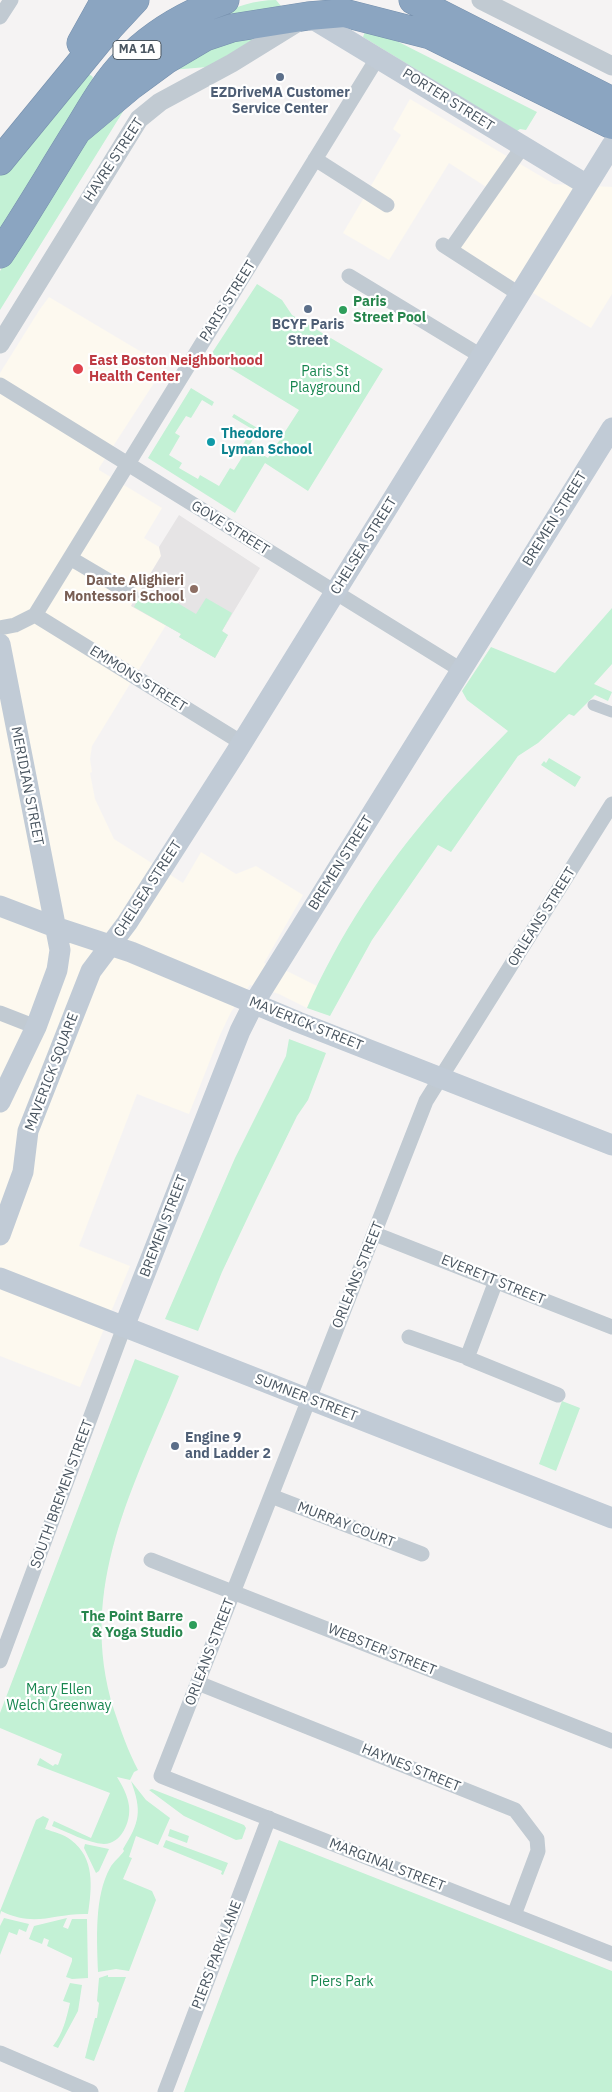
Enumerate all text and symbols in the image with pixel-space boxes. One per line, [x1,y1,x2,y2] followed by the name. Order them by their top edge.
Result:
[113,40,161,60] road number: MA 1A
[399,65,497,135] street label: PORTER STREET
[274,71,286,83] marker: EZDriveMA Customer Service Center
[210,85,350,118] place label: EZDriveMA Customer Service Center
[81,115,147,205] street label: HAVRE STREET
[196,258,260,344] street label: PARIS STREET
[353,294,426,326] place label: Paris Street Pool
[302,303,314,315] marker: BCYF Paris Street
[337,304,349,316] marker: Paris Street Pool
[272,317,344,350] place label: BCYF Paris Street
[89,353,263,386] place label: East Boston Neighborhood Health Center
[71,362,85,376] marker: East Boston Neighborhood Health Center
[290,364,360,397] park label: Paris St Playground
[221,426,312,458] place label: Theodore Lyman School
[205,436,217,448] marker: Theodore Lyman School
[519,469,591,569] street label: BREMEN STREET
[327,494,401,598] street label: CHELSEA STREET
[188,497,272,559] street label: GOVE STREET
[64,573,184,606] place label: Dante Alighieri Montessori School
[188,583,200,595] marker: Dante Alighieri Montessori School
[86,642,190,716] street label: EMMONS STREET
[7,725,47,847] street label: MERIDIAN STREET
[305,813,377,913] street label: BREMEN STREET
[111,838,185,940] street label: CHELSEA STREET
[505,864,579,970] street label: ORLEANS STREET
[247,994,365,1054] street label: MAVERICK STREET
[22,1010,82,1134] street label: MAVERICK SQUARE
[137,1172,191,1280] street label: BREMEN STREET
[329,1219,387,1331] street label: ORLEANS STREET
[439,1251,547,1309] street label: EVERETT STREET
[252,1371,360,1425] street label: SUMNER STREET
[27,1417,97,1571] street label: SOUTH BREMEN STREET
[185,1430,271,1462] place label: Engine 9 and Ladder 2
[169,1440,181,1452] marker: Engine 9 and Ladder 2
[295,1499,397,1551] street label: MURRAY COURT
[182,1596,238,1708] street label: ORLEANS STREET
[81,1609,183,1641] place label: The Point Barre & Yoga Studio
[187,1619,199,1631] marker: The Point Barre & Yoga Studio
[325,1621,439,1679] street label: WEBSTER STREET
[6,1682,112,1714] park label: Mary Ellen Welch Greenway
[359,1741,463,1795] street label: HAYNES STREET
[327,1835,447,1895] street label: MARGINAL STREET
[189,1898,245,2012] street label: PIERS PARK LANE
[310,1974,374,1990] park label: Piers Park

